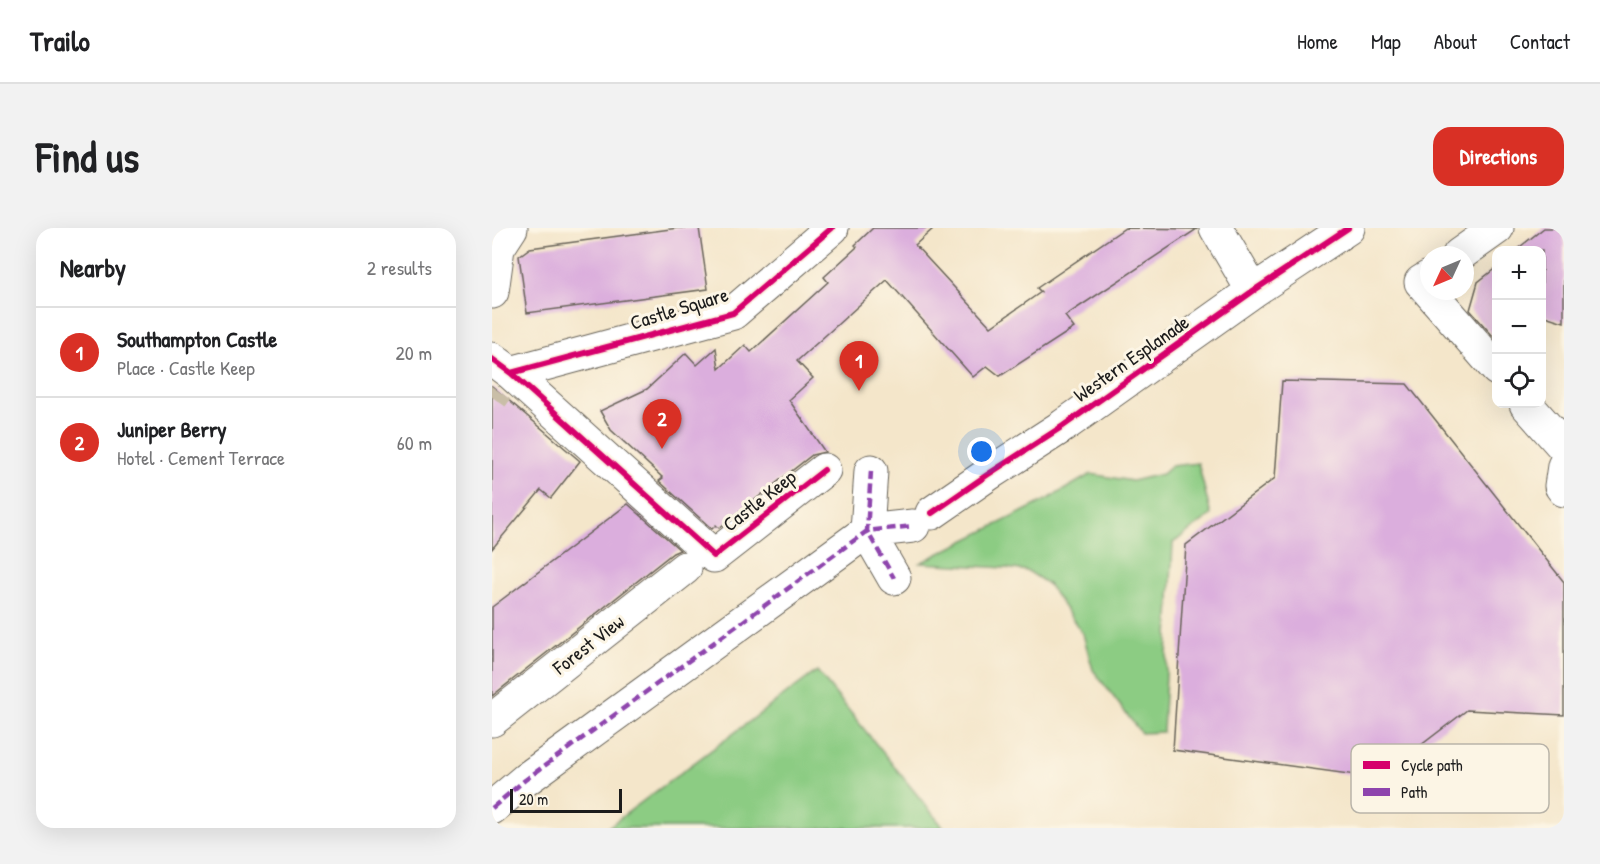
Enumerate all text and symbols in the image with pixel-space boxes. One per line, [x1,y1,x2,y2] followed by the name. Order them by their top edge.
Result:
[30,22,90,60] text: Trailo
[1297,27,1338,56] text: Home
[1371,27,1401,56] text: Map
[1434,27,1477,56] text: About
[1510,27,1570,56] text: Contact
[1433,127,1564,186] button: Directions
[36,128,139,185] text: Find us
[1420,246,1474,300] north arrow
[1492,246,1546,408] map controls
[1492,246,1546,300] button: +
[60,250,126,285] text: Nearby
[367,254,432,281] text: 2 results
[627,280,731,336] street label: Castle Square
[1492,300,1546,354] button: −
[1068,308,1194,408] street label: Western Esplanade
[117,324,277,354] text: Southampton Castle
[76,339,83,366] text: 1
[395,339,432,366] text: 20 m
[840,342,878,391] pin: 1
[117,354,255,381] text: Place · Castle Keep
[1492,354,1546,408] button: locate
[642,400,682,449] pin: 2
[117,414,227,444] text: Juniper Berry
[75,429,84,456] text: 2
[397,429,432,456] text: 60 m
[967,437,996,466] your location
[117,444,285,471] text: Hotel · Cement Terrace
[717,463,802,537] street label: Castle Keep
[546,608,629,681] street label: Forest View
[1351,744,1549,813] legend
[1401,754,1463,776] text: Cycle path
[1401,781,1427,803] text: Path
[510,786,622,814] scale bar
[519,788,548,810] text: 20 m

